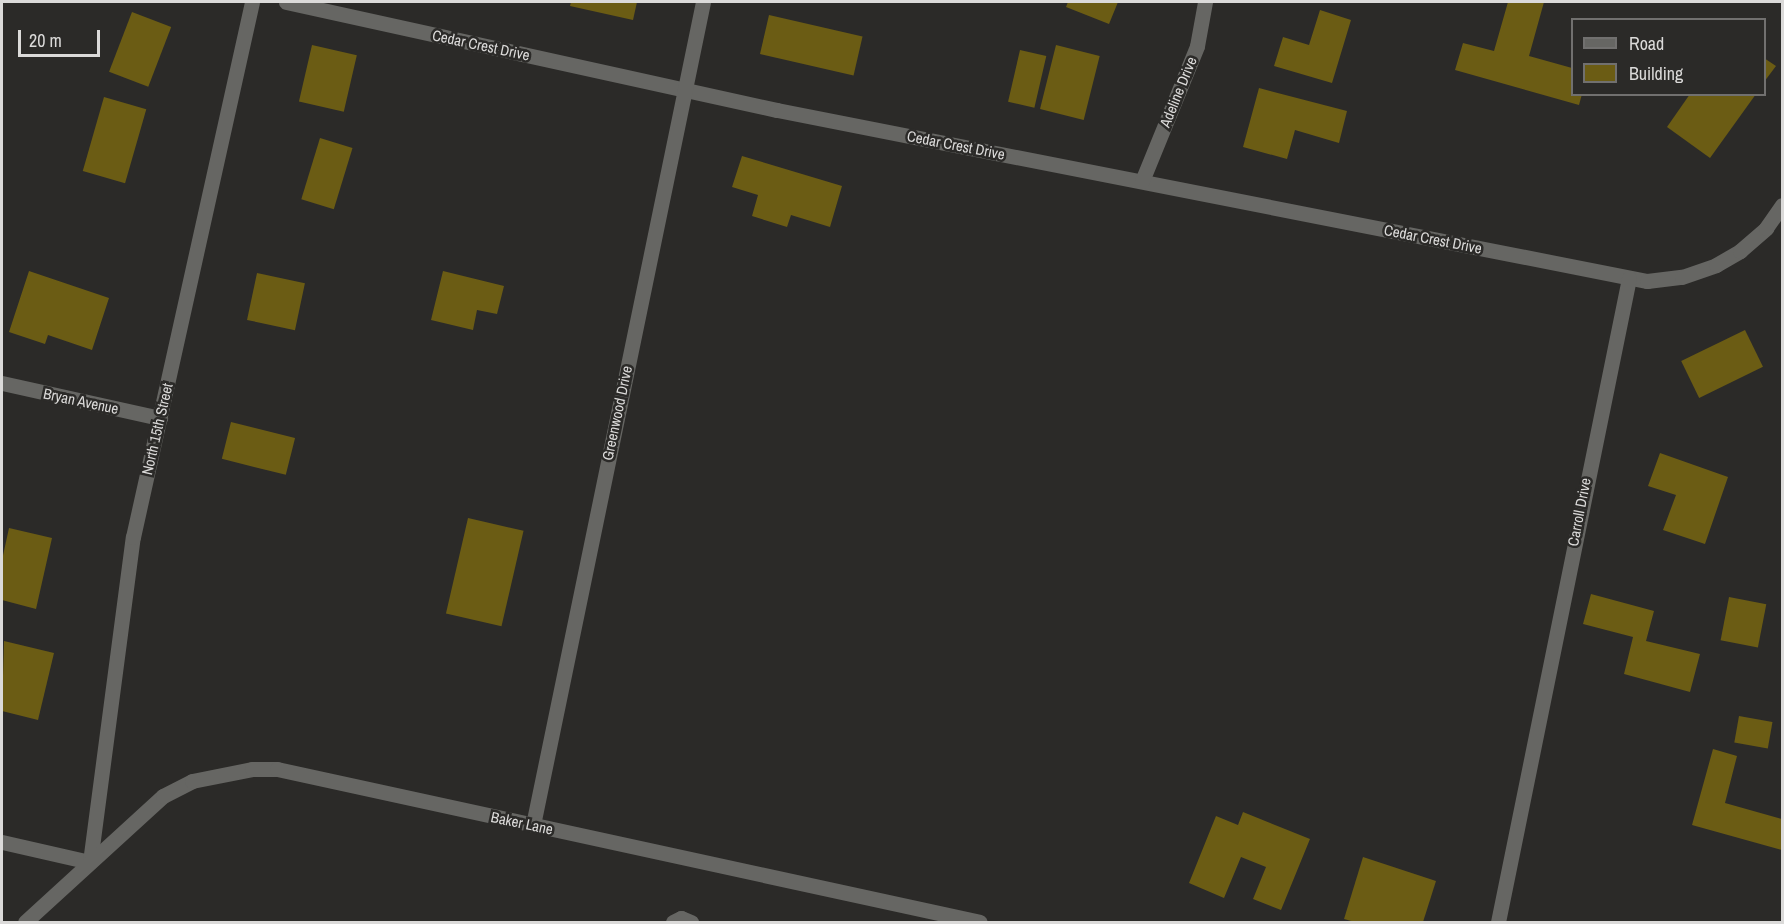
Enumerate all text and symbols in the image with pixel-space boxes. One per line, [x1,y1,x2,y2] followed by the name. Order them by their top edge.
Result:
[21,18,104,56] scale bar
[1571,18,1766,96] legend
[431,26,531,64] street label: Cedar Crest Drive
[29,28,62,53] text: 20 m
[1629,31,1664,56] text: Road
[1156,54,1200,130] street label: Adeline Drive
[1629,61,1683,86] text: Building
[906,127,1006,163] street label: Cedar Crest Drive
[1383,221,1483,257] street label: Cedar Crest Drive
[598,364,636,462] street label: Greenwood Drive
[138,381,176,477] street label: North 15th Street
[41,384,121,418] street label: Bryan Avenue
[1564,476,1594,548] street label: Carroll Drive
[489,808,555,838] street label: Baker Lane

